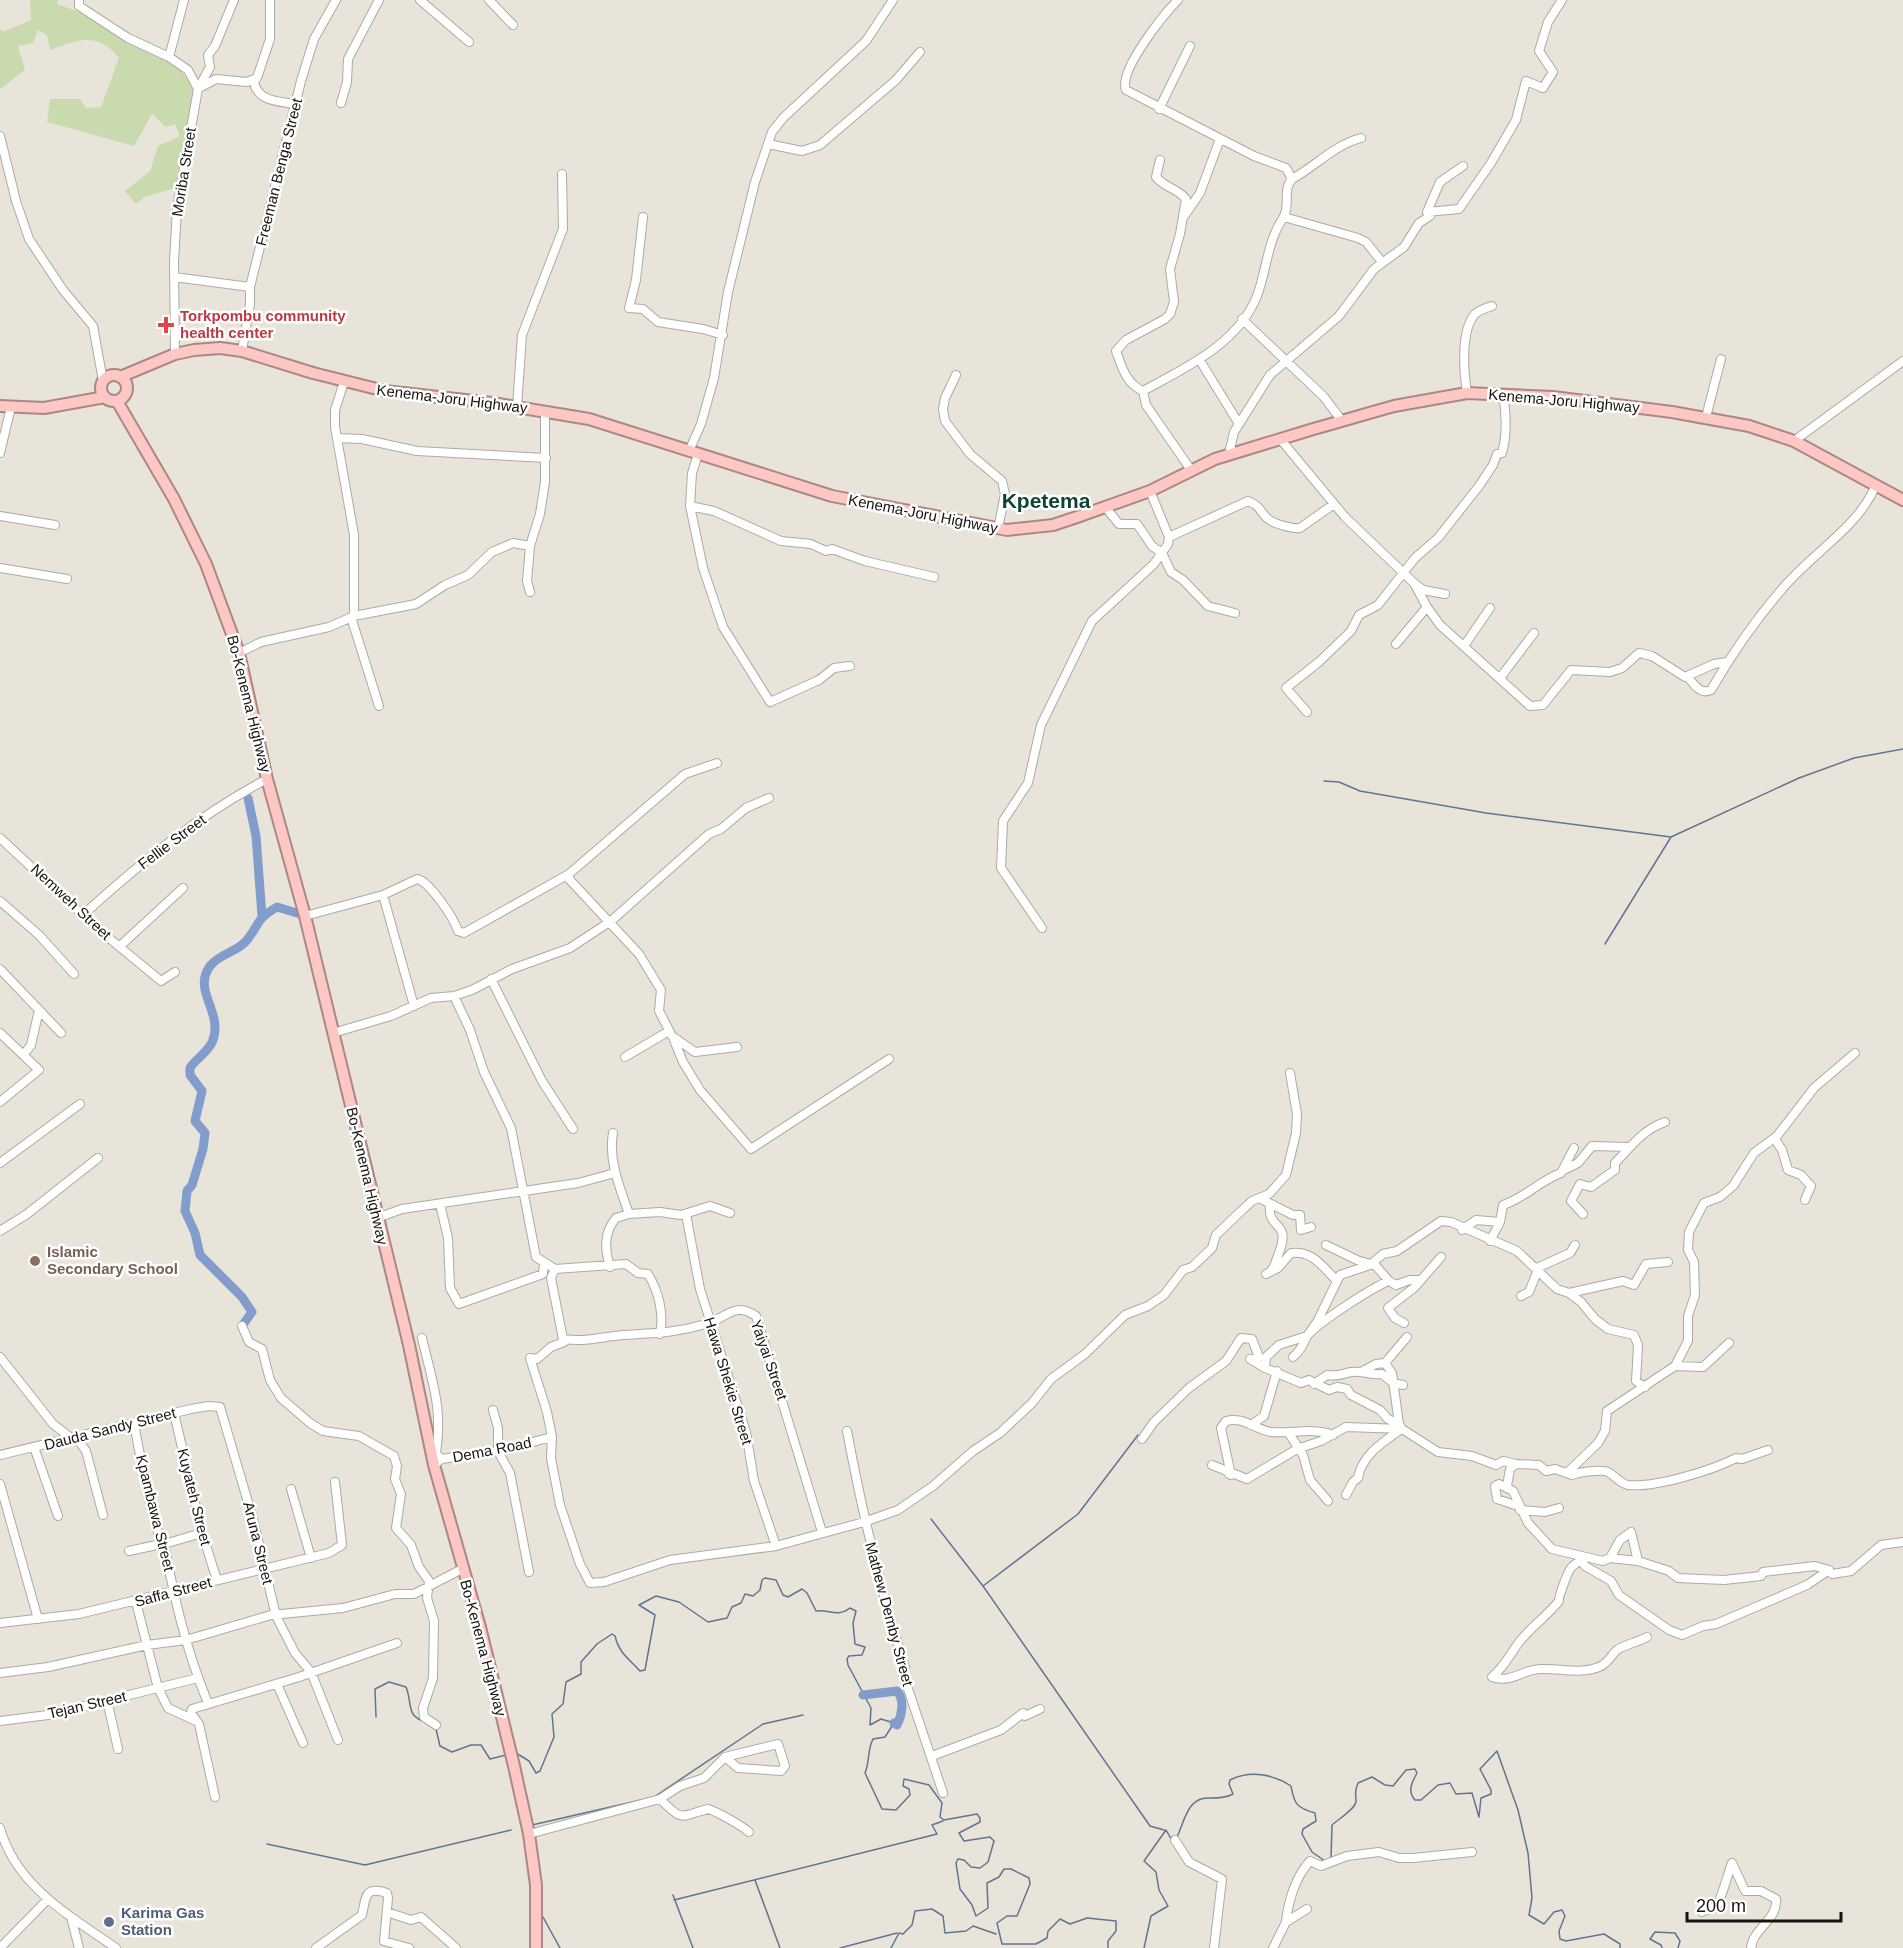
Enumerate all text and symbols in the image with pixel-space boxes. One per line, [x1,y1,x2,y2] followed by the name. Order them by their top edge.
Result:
[252,95,305,248] street label: Freeman Benga Street
[168,125,199,218] street label: Moriba Street
[180,307,346,341] place label: Torkpombu community health center
[157,316,175,334] marker: Torkpombu community health center
[376,381,529,416] street label: Kenema-Joru Highway
[1488,385,1641,416] street label: Kenema-Joru Highway
[1002,489,1091,512] district label: Kpetema
[847,491,1000,536] street label: Kenema-Joru Highway
[224,633,275,775] street label: Bo-Kenema Highway
[135,810,209,872] street label: Fellie Street
[28,860,116,944] street label: Nemweh Street
[343,1105,392,1247] street label: Bo-Kenema Highway
[47,1243,178,1277] place label: Islamic Secondary School
[28,1254,42,1268] marker: Islamic Secondary School
[701,1315,756,1448] street label: Hawa Shekie Street
[748,1317,791,1403] street label: Yaiyai Street
[42,1404,178,1453] street label: Dauda Sandy Street
[451,1434,533,1465] street label: Dema Road
[174,1447,215,1548] street label: Kuyateh Street
[133,1453,178,1574] street label: Kpambawa Street
[240,1500,277,1587] street label: Aruna Street
[862,1540,917,1689] street label: Mathew Demby Street
[133,1573,214,1610] street label: Saffa Street
[457,1578,510,1719] street label: Bo-Kenema Highway
[46,1687,129,1722] street label: Tejan Street
[1687,1885,1842,1923] scale bar
[1696,1896,1746,1916] text: 200 m
[121,1904,204,1938] place label: Karima Gas Station
[102,1915,116,1929] marker: Karima Gas Station

